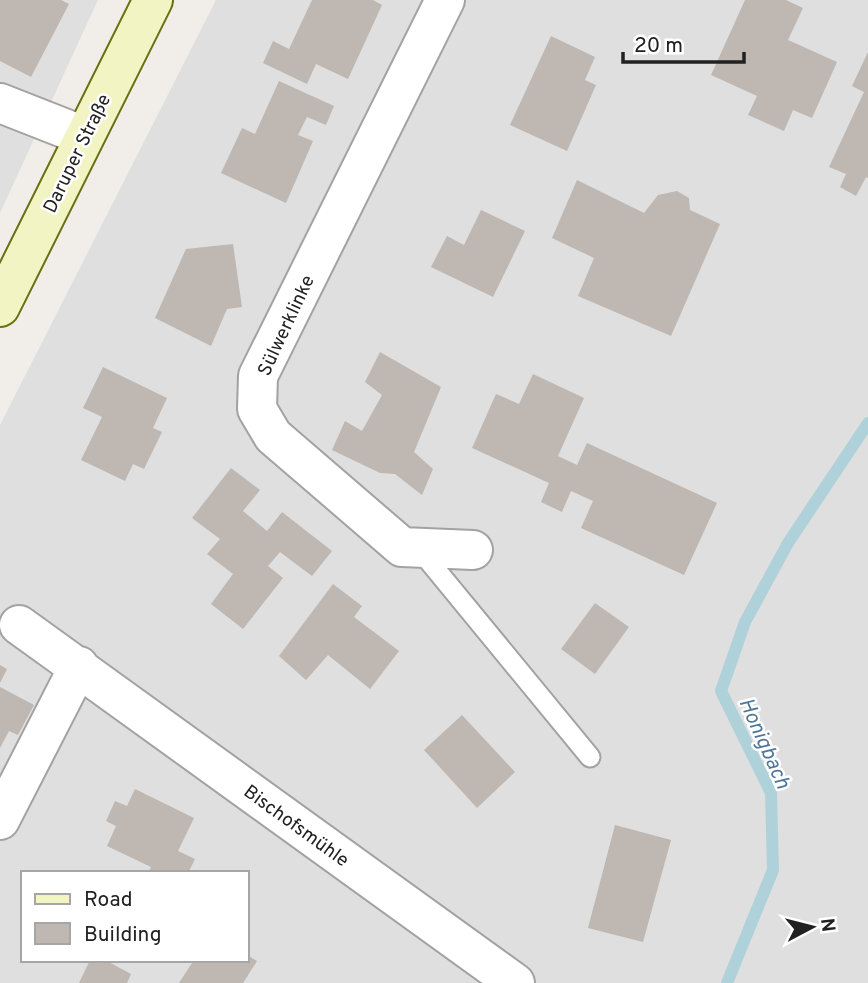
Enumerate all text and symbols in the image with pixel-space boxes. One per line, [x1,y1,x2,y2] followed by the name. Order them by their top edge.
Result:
[623,21,744,65] scale bar
[634,33,683,60] text: 20 m
[39,90,117,217] street label: Daruper Straße
[253,272,321,380] street label: Sülwerklinke
[732,694,796,794] water label: Honigbach
[238,780,353,873] street label: Bischofsmühle
[21,871,248,962] legend
[84,887,133,914] text: Road
[777,892,847,962] north arrow
[814,917,840,933] text: N
[84,922,162,949] text: Building

